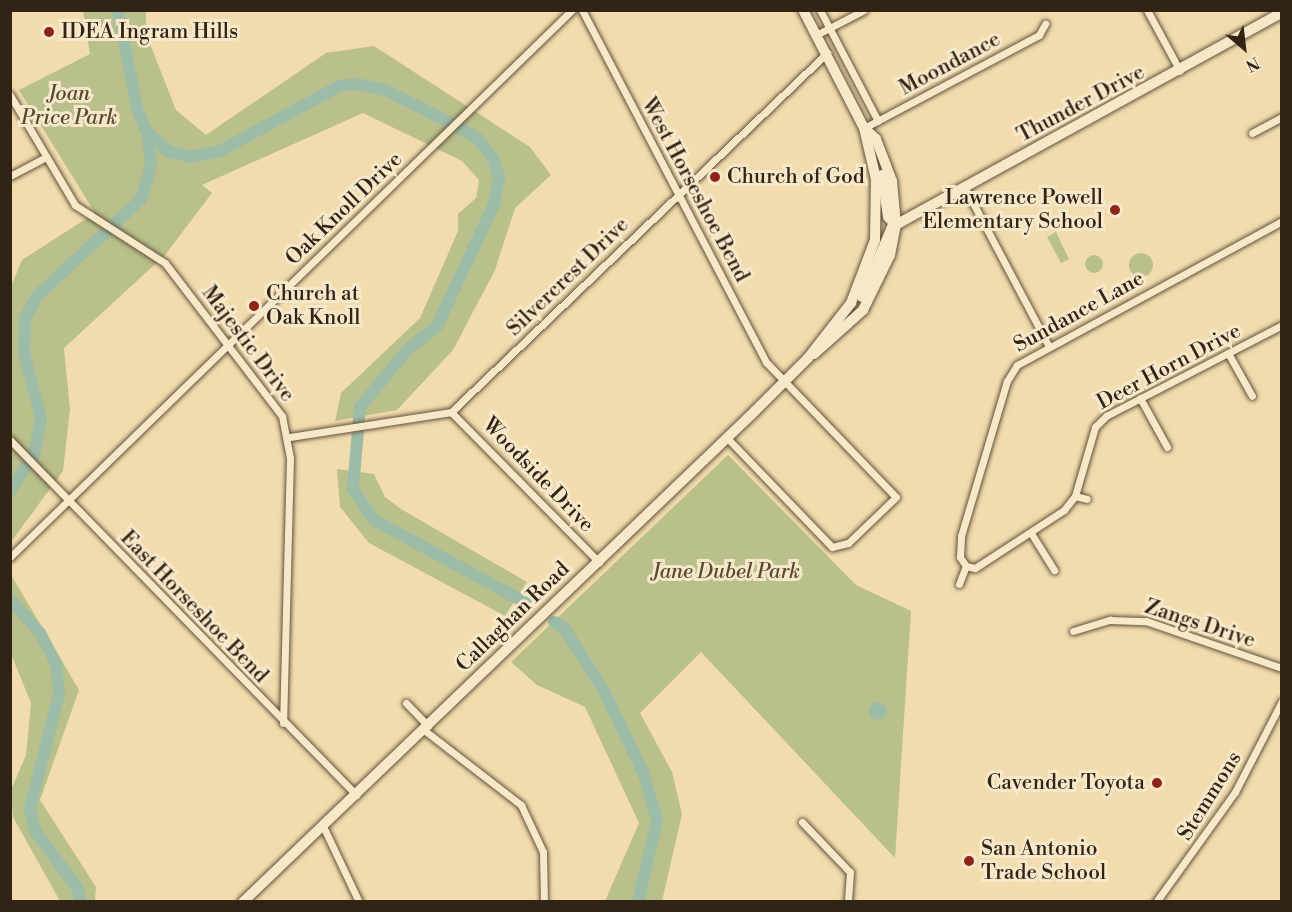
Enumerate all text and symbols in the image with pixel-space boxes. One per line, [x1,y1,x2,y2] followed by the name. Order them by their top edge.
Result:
[1214,18,1274,78] north arrow
[61,19,238,45] place label: IDEA Ingram Hills
[42,25,56,39] marker: IDEA Ingram Hills
[895,27,1005,101] street label: Moondance
[1242,52,1263,76] text: N
[1013,60,1149,148] street label: Thunder Drive
[21,81,117,131] park label: Joan Price Park
[636,93,754,287] street label: West Horseshoe Bend
[281,147,407,271] street label: Oak Knoll Drive
[727,164,865,190] place label: Church of God
[708,170,722,184] marker: Church of God
[923,185,1103,235] place label: Lawrence Powell Elementary School
[1108,203,1122,217] marker: Lawrence Powell Elementary School
[502,212,634,342] street label: Silvercrest Drive
[1010,266,1148,358] street label: Sundance Lane
[196,281,300,407] street label: Majestic Drive
[266,281,360,331] place label: Church at Oak Knoll
[247,299,261,313] marker: Church at Oak Knoll
[1093,318,1245,416] street label: Deer Horn Drive
[477,412,599,538] street label: Woodside Drive
[115,526,273,688] street label: East Horseshoe Bend
[451,557,575,677] street label: Callaghan Road
[652,559,800,585] park label: Jane Dubel Park
[1142,594,1258,654] street label: Zangs Drive
[1173,747,1247,845] street label: Stemmons
[987,770,1145,796] place label: Cavender Toyota
[1150,776,1164,790] marker: Cavender Toyota
[981,836,1106,886] place label: San Antonio Trade School
[962,854,976,868] marker: San Antonio Trade School

